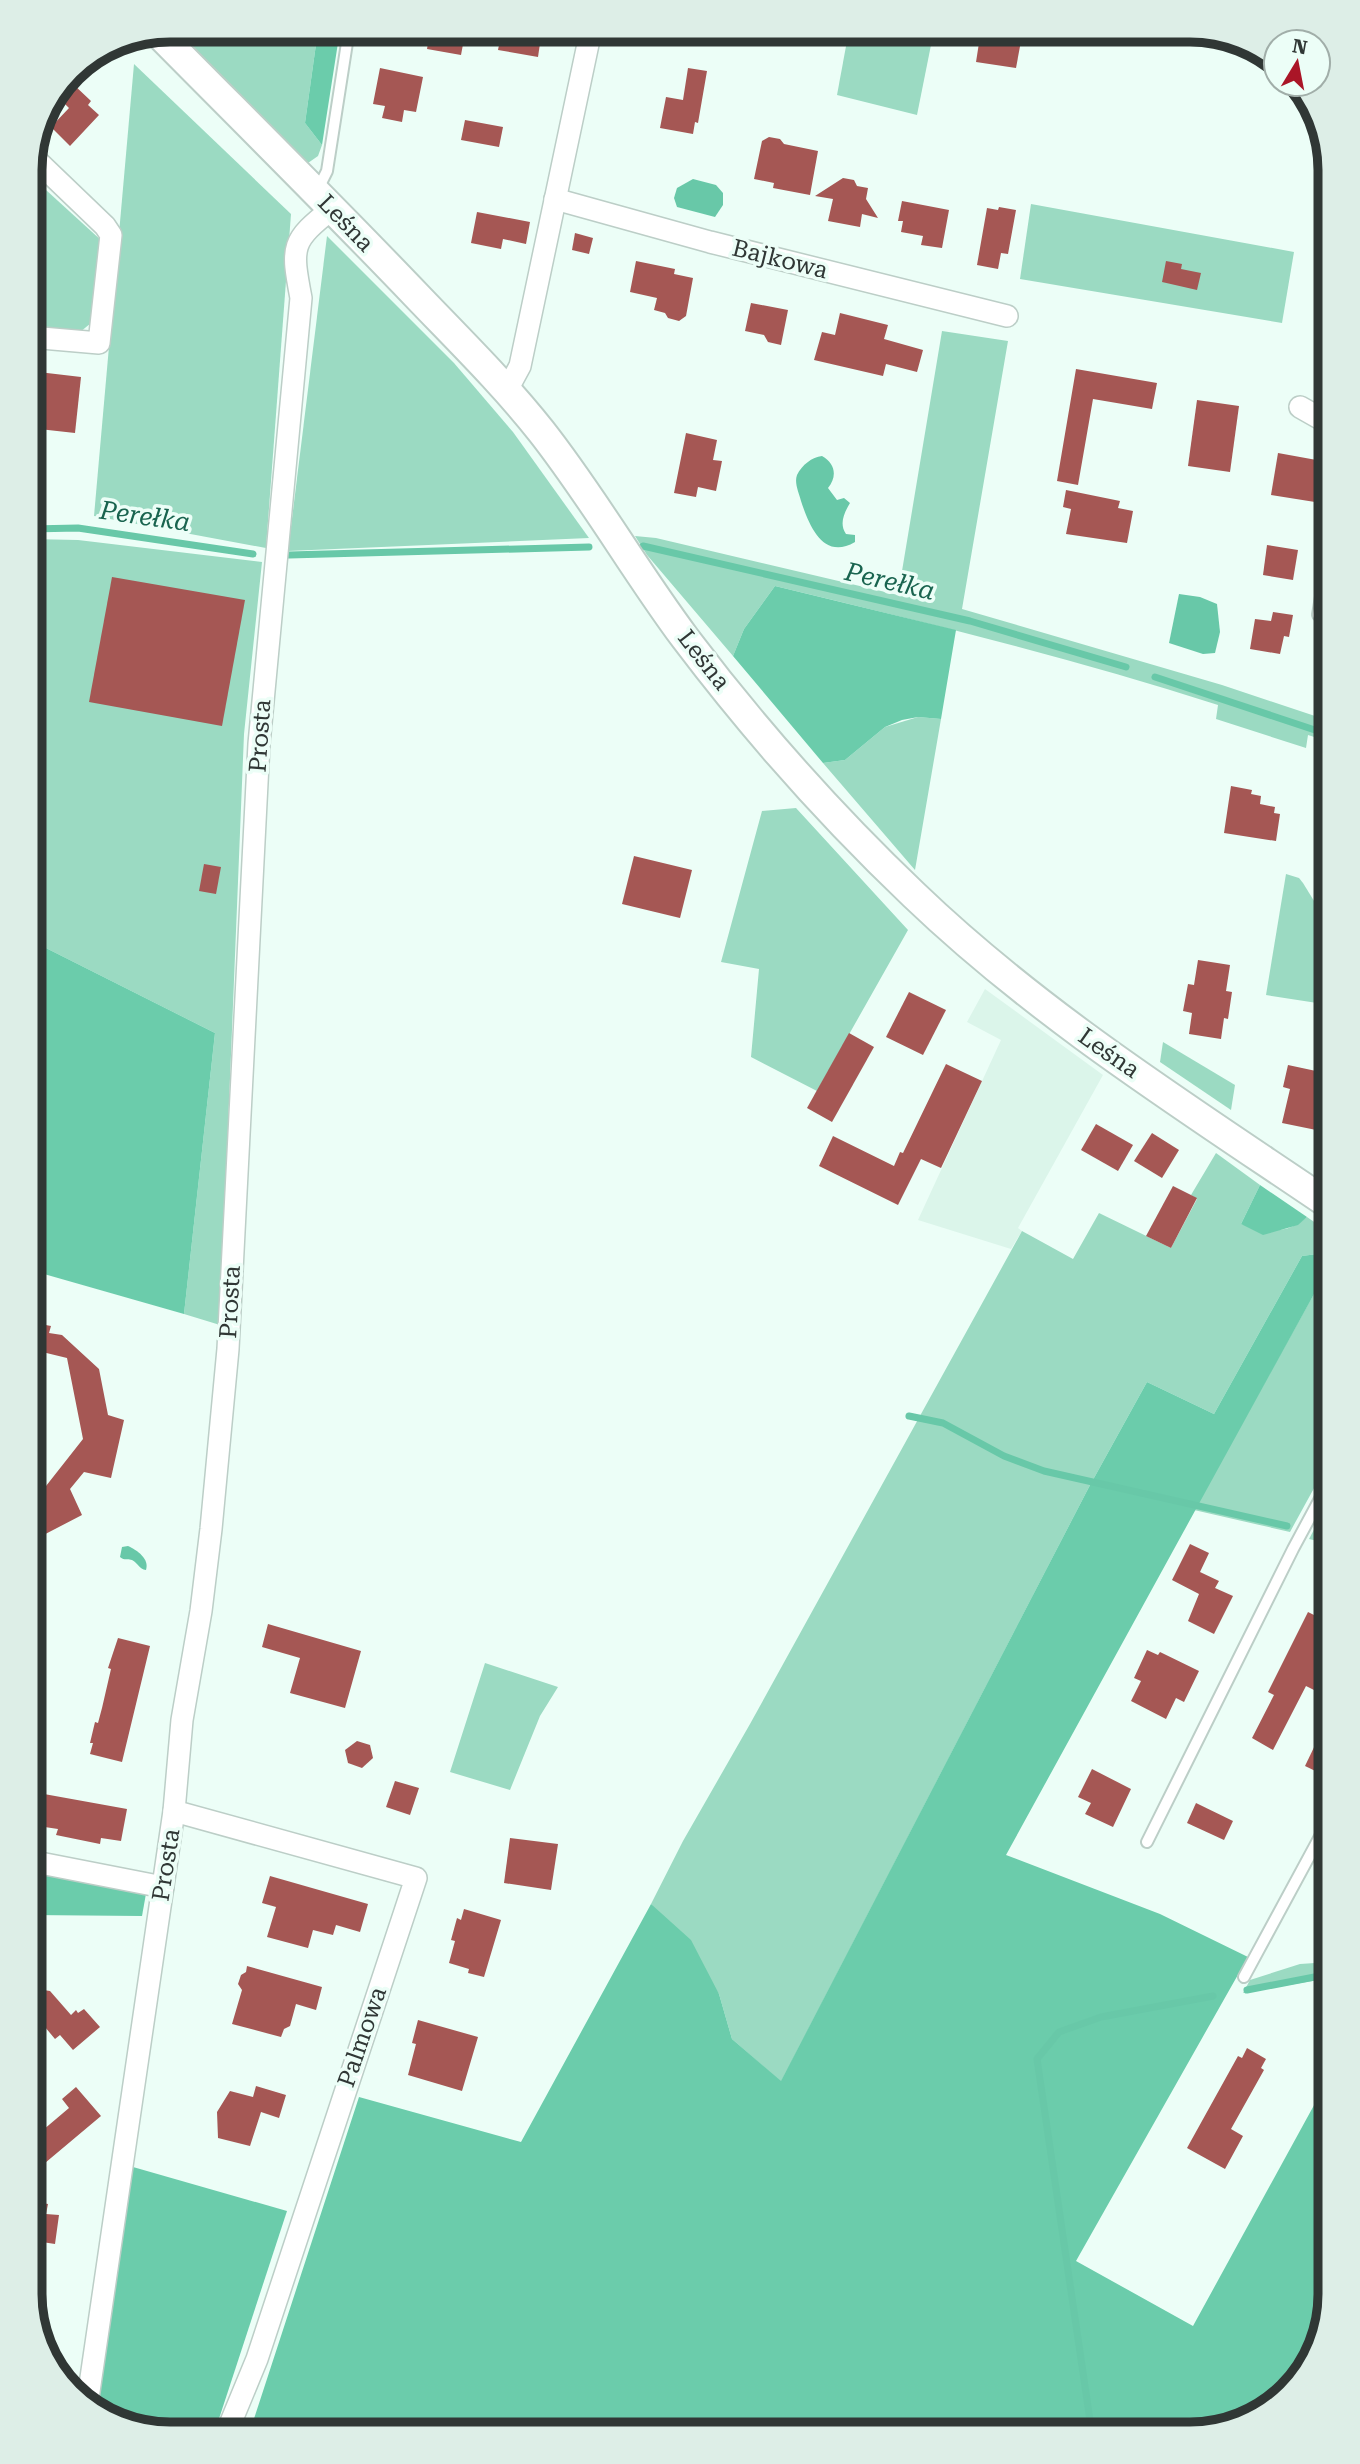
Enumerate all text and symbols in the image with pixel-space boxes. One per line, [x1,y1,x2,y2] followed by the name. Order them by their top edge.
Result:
[1262,28,1332,98] north arrow
[1291,34,1309,59] text: N
[312,189,380,257] street label: Leśna
[729,234,831,284] street label: Bajkowa
[97,495,192,537] water label: Perełka
[841,556,938,606] water label: Perełka
[672,625,736,695] street label: Leśna
[243,699,277,773] street label: Prosta
[1073,1022,1145,1084] street label: Leśna
[214,1265,246,1339] street label: Prosta
[146,1827,186,1903] street label: Prosta
[332,1983,392,2091] street label: Palmowa

